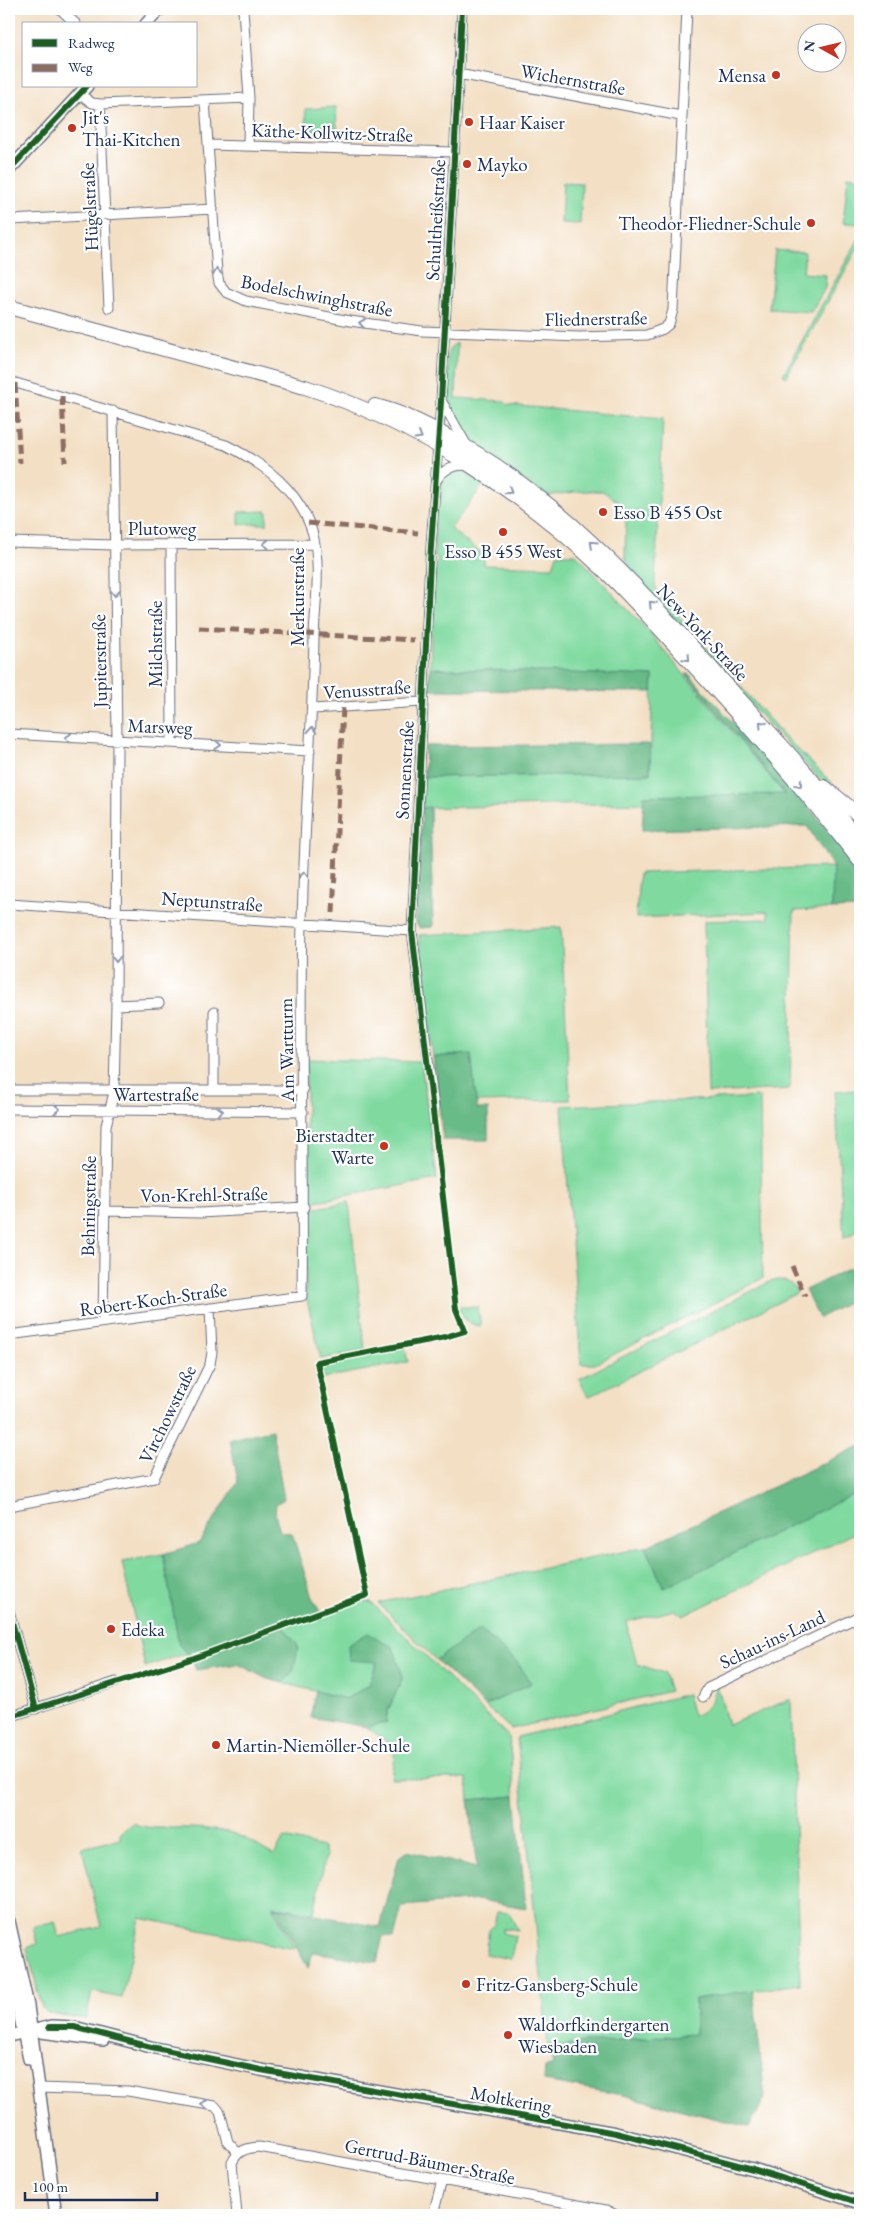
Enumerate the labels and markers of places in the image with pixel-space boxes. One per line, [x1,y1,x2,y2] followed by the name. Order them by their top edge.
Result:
[718,63,766,88] place label: Mensa
[770,69,782,81] marker: Mensa
[80,105,180,152] place label: Jit's Thai-Kitchen
[479,110,565,135] place label: Haar Kaiser
[463,116,475,128] marker: Haar Kaiser
[66,122,78,134] marker: Jit's Thai-Kitchen
[477,152,528,177] place label: Mayko
[461,158,473,170] marker: Mayko
[618,211,801,236] place label: Theodor-Fliedner-Schule
[805,217,817,229] marker: Theodor-Fliedner-Schule
[613,500,722,525] place label: Esso B 455 Ost
[597,506,609,518] marker: Esso B 455 Ost
[497,526,509,538] marker: Esso B 455 West
[444,539,562,564] place label: Esso B 455 West
[295,1123,375,1170] place label: Bierstadter Warte
[378,1140,390,1152] marker: Bierstadter Warte
[121,1617,165,1642] place label: Edeka
[105,1623,117,1635] marker: Edeka
[226,1733,410,1758] place label: Martin-Niemöller-Schule
[210,1739,222,1751] marker: Martin-Niemöller-Schule
[476,1972,638,1997] place label: Fritz-Gansberg-Schule
[460,1978,472,1990] marker: Fritz-Gansberg-Schule
[518,2012,670,2059] place label: Waldorfkindergarten Wiesbaden
[502,2029,514,2041] marker: Waldorfkindergarten Wiesbaden

